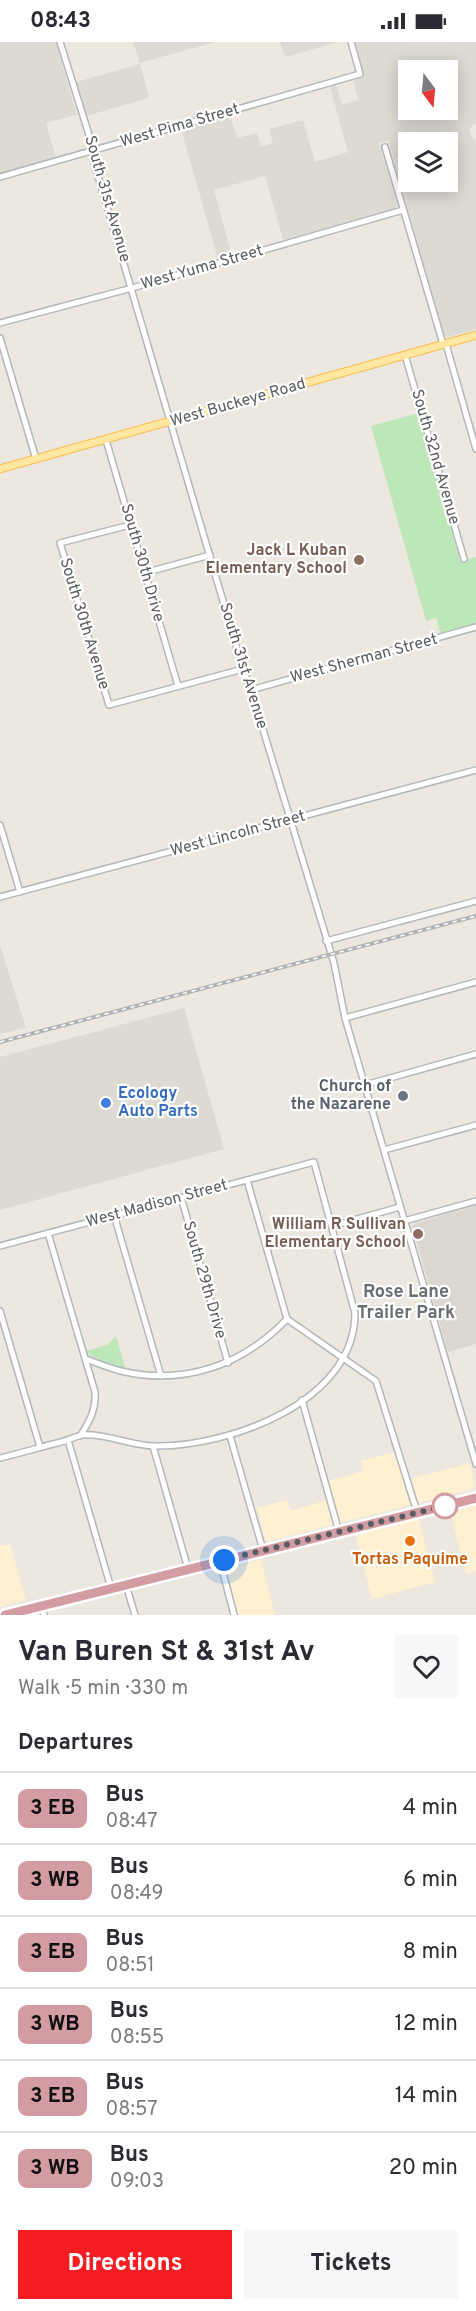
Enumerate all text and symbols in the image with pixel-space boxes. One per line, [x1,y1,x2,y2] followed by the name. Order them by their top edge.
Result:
[30,8,91,35] text: 08:43
[398,60,458,120] north arrow
[398,60,458,192] map controls
[118,99,242,153] street label: West Pima Street
[398,132,458,192] button: layers
[79,133,135,265] street label: South 31st Avenue
[139,241,265,295] street label: West Yuma Street
[168,374,308,432] street label: West Buckeye Road
[406,387,464,527] street label: South 32nd Avenue
[116,502,168,624] street label: South 30th Drive
[205,541,347,579] place label: Jack L Kuban Elementary School
[352,553,366,567] marker: Jack L Kuban Elementary School
[54,556,114,692] street label: South 30th Avenue
[214,600,272,732] street label: South 31st Avenue
[288,630,440,688] street label: West Sherman Street
[168,806,308,862] street label: West Lincoln Street
[291,1077,391,1115] place label: Church of the Nazarene
[118,1084,198,1122] place label: Ecology Auto Parts
[396,1089,410,1103] marker: Church of the Nazarene
[99,1096,113,1110] marker: Ecology Auto Parts
[84,1175,230,1233] street label: West Madison Street
[264,1215,406,1253] place label: William R Sullivan Elementary School
[178,1219,230,1341] street label: South 29th Drive
[411,1227,425,1241] marker: William R Sullivan Elementary School
[357,1281,455,1325] district label: Rose Lane Trailer Park
[432,1493,458,1519] unlabelled marker
[403,1534,417,1548] marker: Tortas Paquime
[209,1545,239,1575] your location
[352,1550,468,1570] place label: Tortas Paquime
[18,1635,315,1671] text: Van Buren St & 31st Av
[395,1635,458,1698] button: heart
[18,1676,188,1702] text: Walk · 5 min · 330 m
[18,1730,134,1757] text: Departures
[105,1782,144,1809] text: Bus
[30,1795,75,1822] text: 3 EB
[403,1795,458,1822] text: 4 min
[105,1809,158,1835] text: 08:47
[110,1854,149,1881] text: Bus
[30,1867,80,1894] text: 3 WB
[403,1867,458,1894] text: 6 min
[110,1881,163,1907] text: 08:49
[105,1926,144,1953] text: Bus
[30,1939,75,1966] text: 3 EB
[403,1939,458,1966] text: 8 min
[105,1953,155,1979] text: 08:51
[110,1998,149,2025] text: Bus
[30,2011,80,2038] text: 3 WB
[395,2011,458,2038] text: 12 min
[110,2025,164,2051] text: 08:55
[105,2070,144,2097] text: Bus
[30,2083,75,2110] text: 3 EB
[395,2083,458,2110] text: 14 min
[105,2097,158,2123] text: 08:57
[110,2142,149,2169] text: Bus
[30,2155,80,2182] text: 3 WB
[389,2155,458,2182] text: 20 min
[110,2169,164,2195] text: 09:03
[18,2230,232,2299] button: Directions
[244,2230,458,2299] button: Tickets

